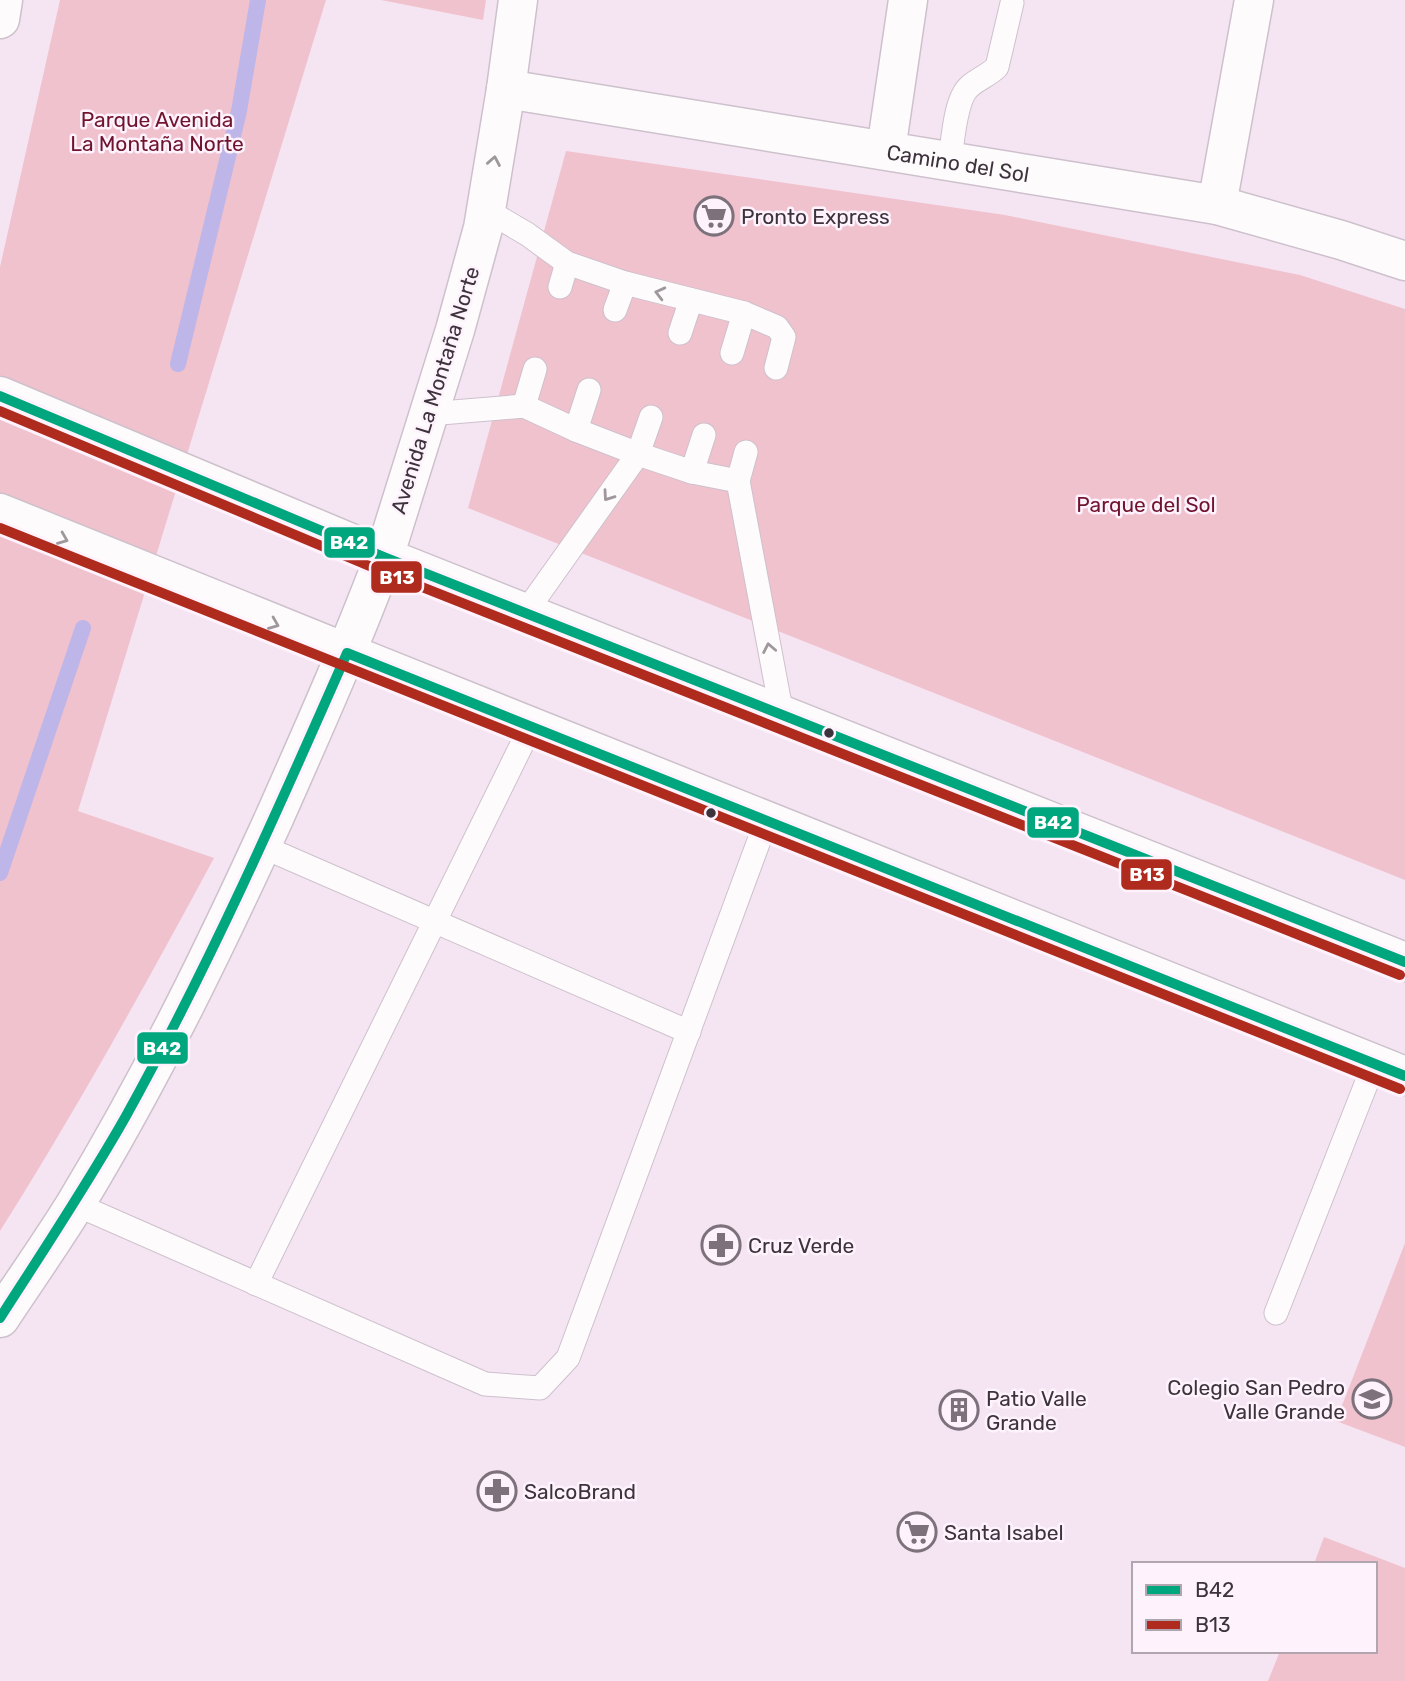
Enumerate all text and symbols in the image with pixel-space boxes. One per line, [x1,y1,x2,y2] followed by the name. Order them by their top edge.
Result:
[70,107,244,156] park label: Parque Avenida La Montaña Norte
[885,139,1031,187] street label: Camino del Sol
[486,155,501,167] one-way arrow
[693,195,735,237] supermarket icon: Pronto Express
[741,204,890,229] place label: Pronto Express
[385,263,485,517] street label: Avenida La Montaña Norte
[654,286,666,301] one-way arrow
[604,488,616,501] one-way arrow
[1076,492,1216,517] park label: Parque del Sol
[323,526,376,559] line badge: B42
[57,530,69,544] one-way arrow
[330,531,368,554] text: B42
[370,560,423,594] line badge: B13
[379,566,415,589] text: B13
[268,615,280,629] one-way arrow
[763,642,778,654] one-way arrow
[822,726,836,740] unlabelled marker
[704,806,718,820] unlabelled marker
[1026,806,1080,839] line badge: B42
[1034,811,1072,834] text: B42
[1120,858,1173,891] line badge: B13
[1129,863,1165,886] text: B13
[136,1031,189,1065] line badge: B42
[143,1037,181,1060] text: B42
[700,1224,742,1266] pharmacy icon: Cruz Verde
[748,1233,854,1258] place label: Cruz Verde
[1167,1375,1345,1424] place label: Colegio San Pedro Valle Grande
[1351,1378,1393,1420] school or university icon: Colegio San Pedro Valle Grande
[986,1386,1087,1435] place label: Patio Valle Grande
[938,1389,980,1431] building icon: Patio Valle Grande
[476,1470,518,1512] pharmacy icon: SalcoBrand
[524,1479,636,1504] place label: SalcoBrand
[896,1511,938,1553] supermarket icon: Santa Isabel
[944,1520,1064,1545] place label: Santa Isabel
[1132,1562,1377,1653] legend
[1195,1577,1234,1602] text: B42
[1195,1612,1231,1637] text: B13

